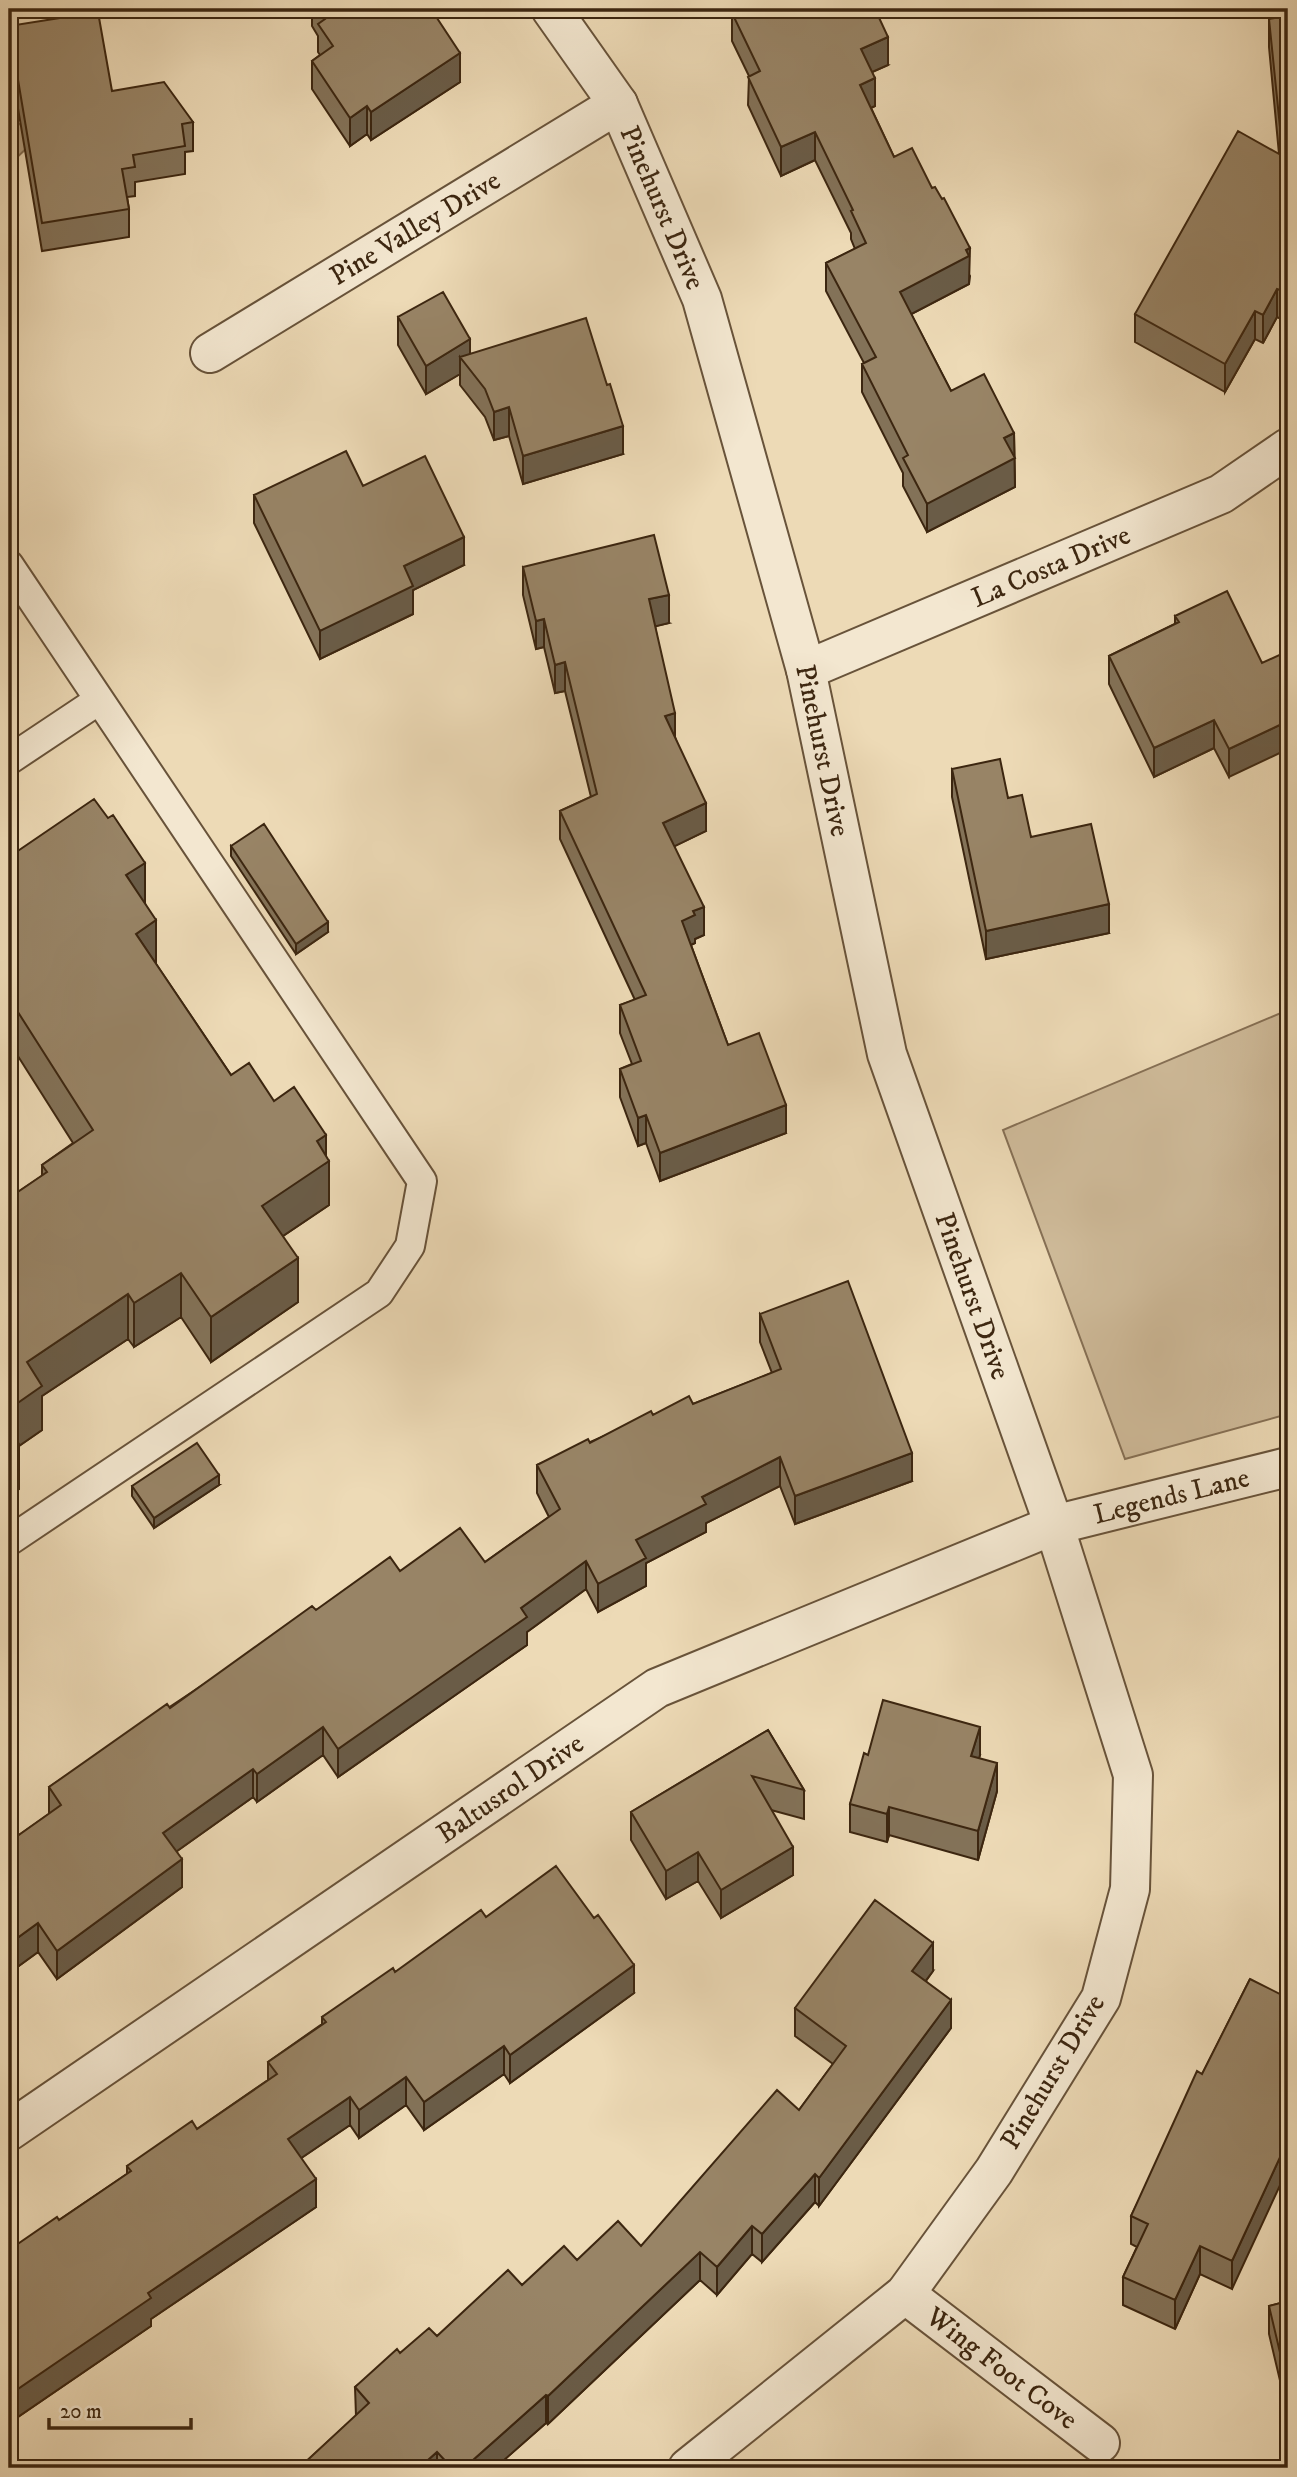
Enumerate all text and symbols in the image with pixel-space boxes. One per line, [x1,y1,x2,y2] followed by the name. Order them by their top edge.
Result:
[612,120,713,295] street label: Pinehurst Drive
[323,163,507,293] street label: Pine Valley Drive
[966,517,1136,615] street label: La Costa Drive
[788,661,858,840] street label: Pinehurst Drive
[927,1208,1018,1384] street label: Pinehurst Drive
[1090,1460,1253,1532] street label: Legends Lane
[430,1726,590,1851] street label: Baltusrol Drive
[993,1988,1113,2156] street label: Pinehurst Drive
[918,2298,1085,2437] street label: Wing Foot Cove
[49,2386,191,2430] scale bar
[60,2399,102,2425] text: 20 m

